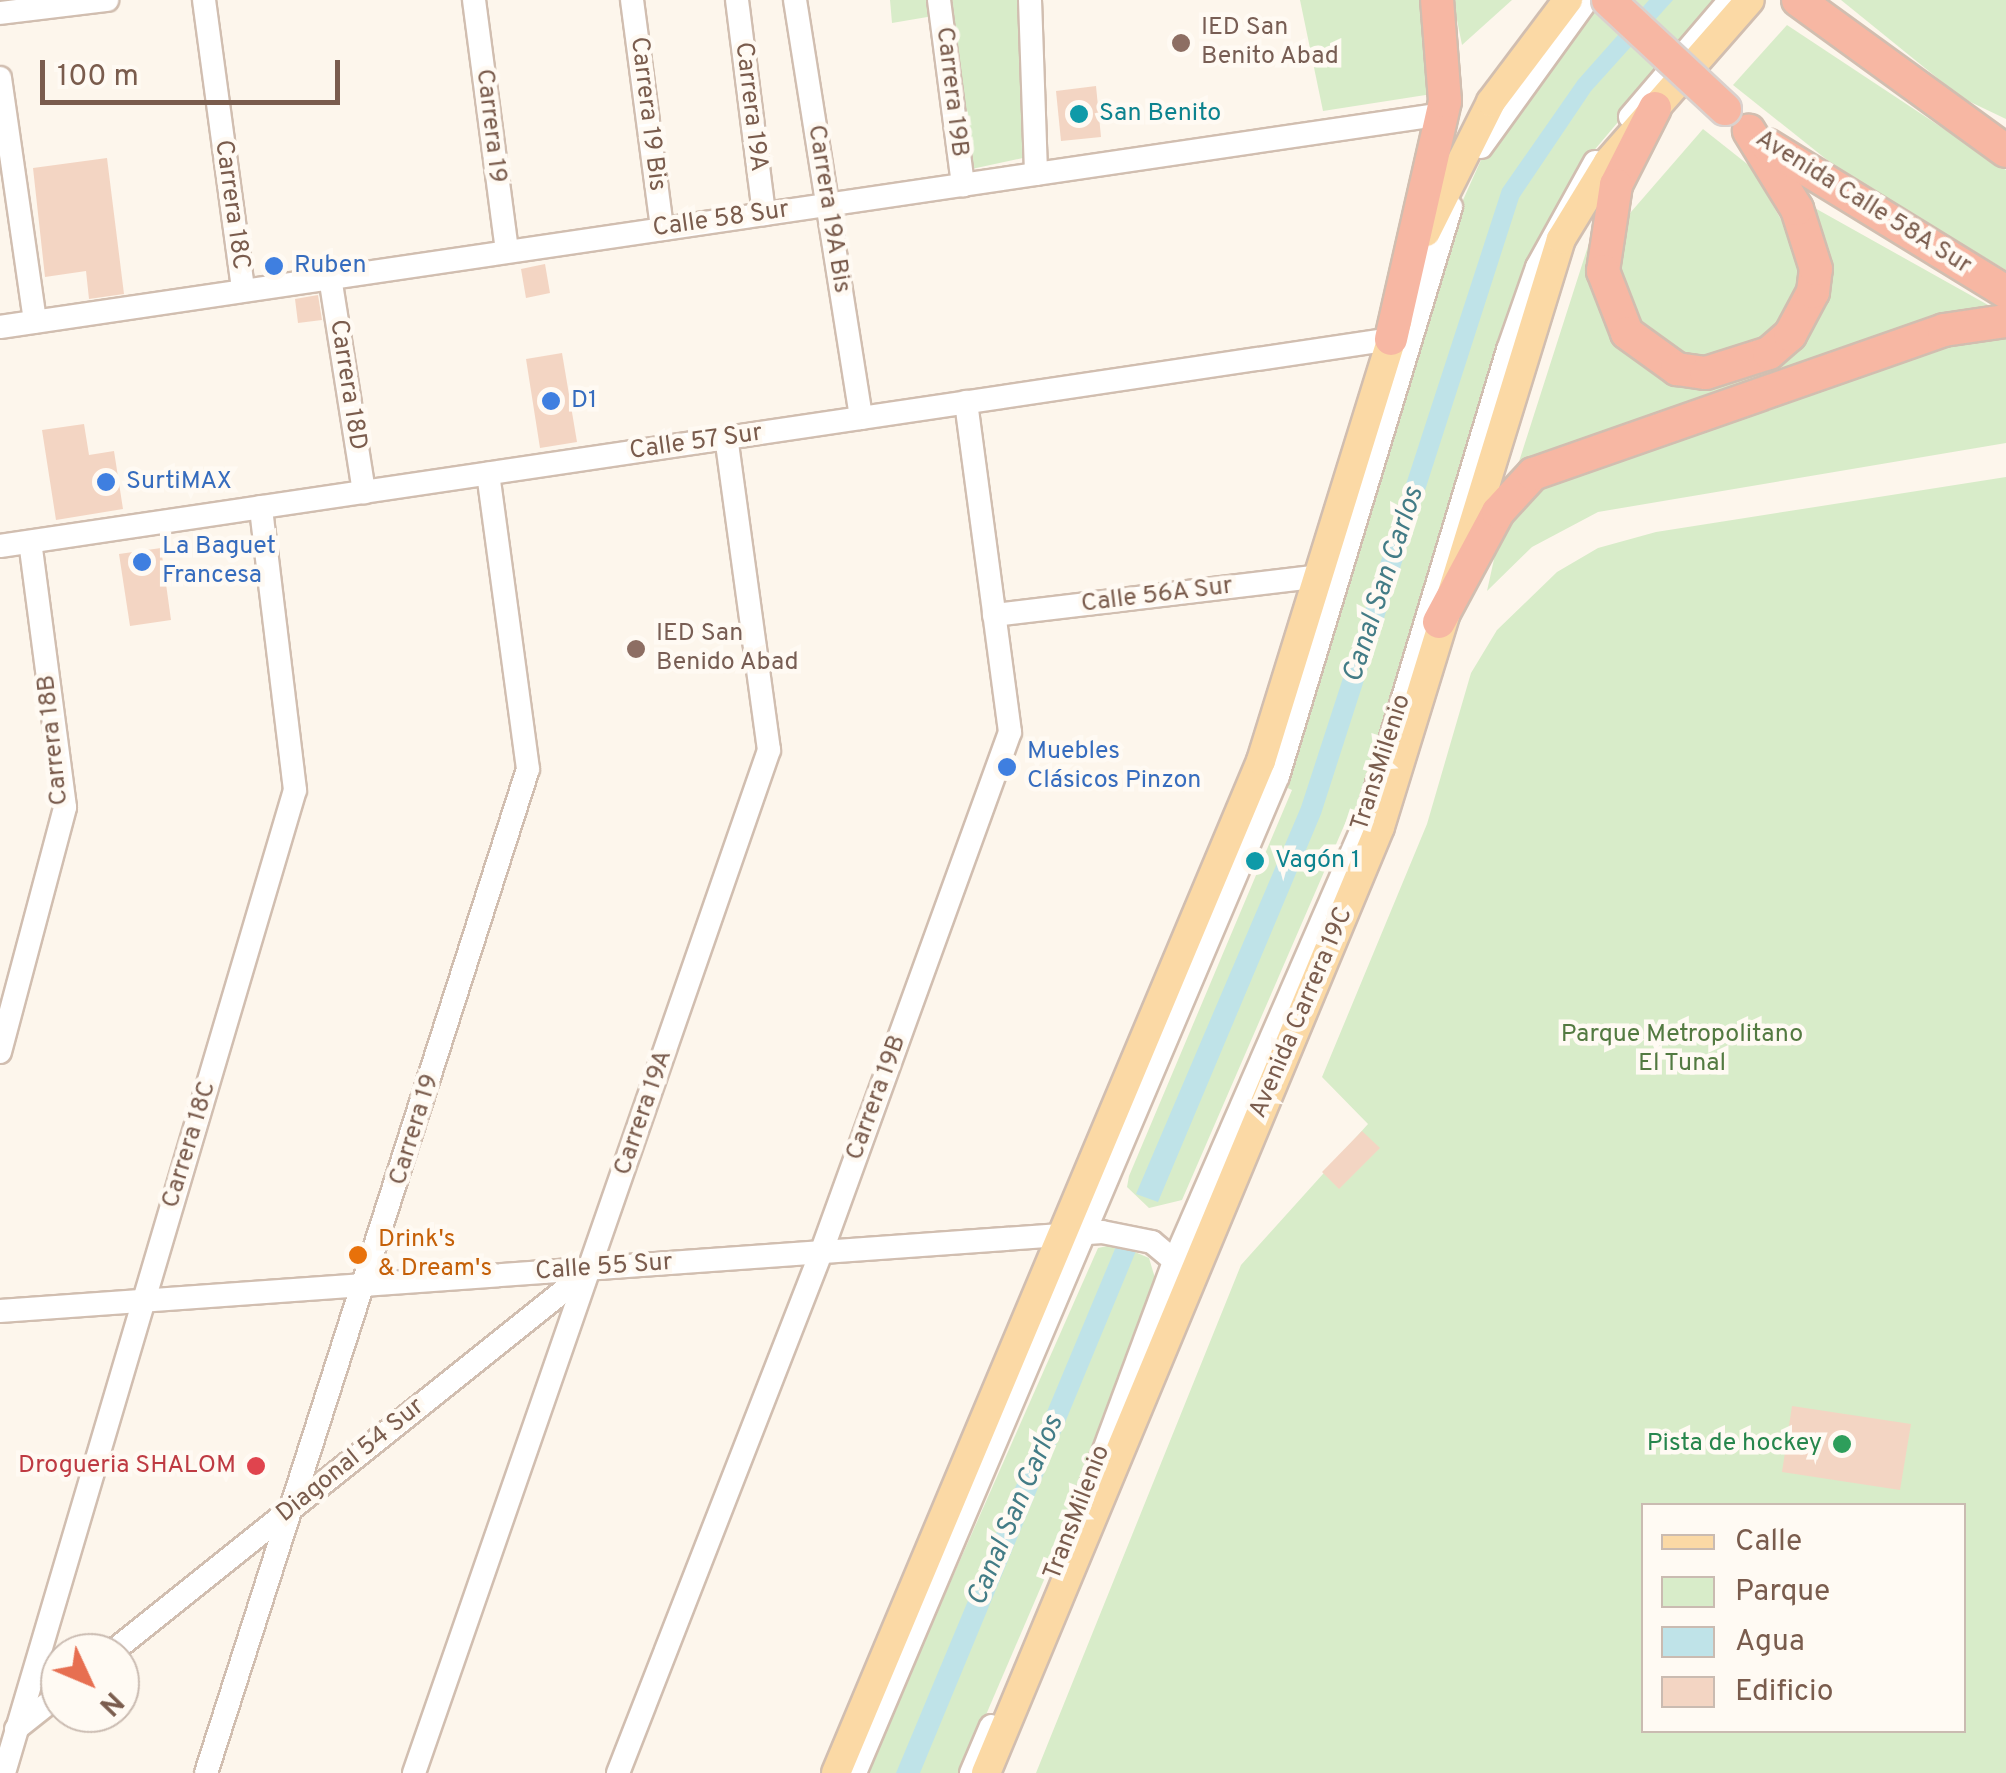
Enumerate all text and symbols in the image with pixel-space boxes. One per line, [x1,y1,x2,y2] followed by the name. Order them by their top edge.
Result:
[1201,14,1340,73] place label: IED San Benito Abad
[928,25,974,159] street label: Carrera 19B
[1170,32,1192,54] marker: IED San Benito Abad
[623,35,671,193] street label: Carrera 19 Bis
[45,40,345,102] scale bar
[727,40,773,174] street label: Carrera 19A
[57,59,139,96] text: 100 m
[468,67,512,185] street label: Carrera 19
[1099,99,1221,129] place label: San Benito
[1068,103,1090,125] marker: San Benito
[800,122,856,296] street label: Carrera 19A Bis
[1749,124,1977,282] street label: Avenida Calle 58A Sur
[207,138,255,272] street label: Carrera 18C
[651,196,791,244] street label: Calle 58 Sur
[294,251,367,281] place label: Ruben
[263,255,285,277] marker: Ruben
[322,318,372,452] street label: Carrera 18D
[571,386,597,416] place label: D1
[540,390,562,412] marker: D1
[627,419,765,467] street label: Calle 57 Sur
[126,467,232,497] place label: SurtiMAX
[95,471,117,493] marker: SurtiMAX
[1337,483,1431,687] water label: Canal San Carlos
[162,533,276,592] place label: La Baguet Francesa
[131,551,153,573] marker: La Baguet Francesa
[1079,572,1235,620] street label: Calle 56A Sur
[656,620,800,679] place label: IED San Benido Abad
[625,638,647,660] marker: IED San Benido Abad
[32,673,76,807] street label: Carrera 18B
[1346,691,1418,835] street label: TransMilenio
[1027,738,1201,797] place label: Muebles Clásicos Pinzon
[996,756,1018,778] marker: Muebles Clásicos Pinzon
[1275,846,1360,876] place label: Vagón 1
[1244,850,1266,872] marker: Vagón 1
[1244,903,1360,1123] street label: Avenida Carrera 19C
[1561,1021,1803,1080] park label: Parque Metropolitano El Tunal
[841,1031,913,1165] street label: Carrera 19B
[609,1046,679,1180] street label: Carrera 19A
[384,1071,446,1189] street label: Carrera 19
[157,1078,223,1212] street label: Carrera 18C
[378,1226,492,1285] place label: Drink's & Dream's
[347,1244,369,1266] marker: Drink's & Dream's
[534,1248,674,1288] street label: Calle 55 Sur
[271,1392,431,1530] street label: Diagonal 54 Sur
[961,1411,1071,1611] water label: Canal San Carlos
[1647,1429,1822,1459] place label: Pista de hockey
[1831,1433,1853,1455] marker: Pista de hockey
[1039,1441,1117,1585] street label: TransMilenio
[18,1451,236,1481] place label: Drogueria SHALOM
[245,1455,267,1477] marker: Drogueria SHALOM
[1641,1503,1966,1733] legend
[1735,1524,1802,1561] text: Calle
[1735,1574,1830,1611] text: Parque
[1735,1624,1805,1661] text: Agua
[40,1633,140,1733] north arrow
[1735,1674,1833,1711] text: Edificio
[90,1683,130,1722] text: N

